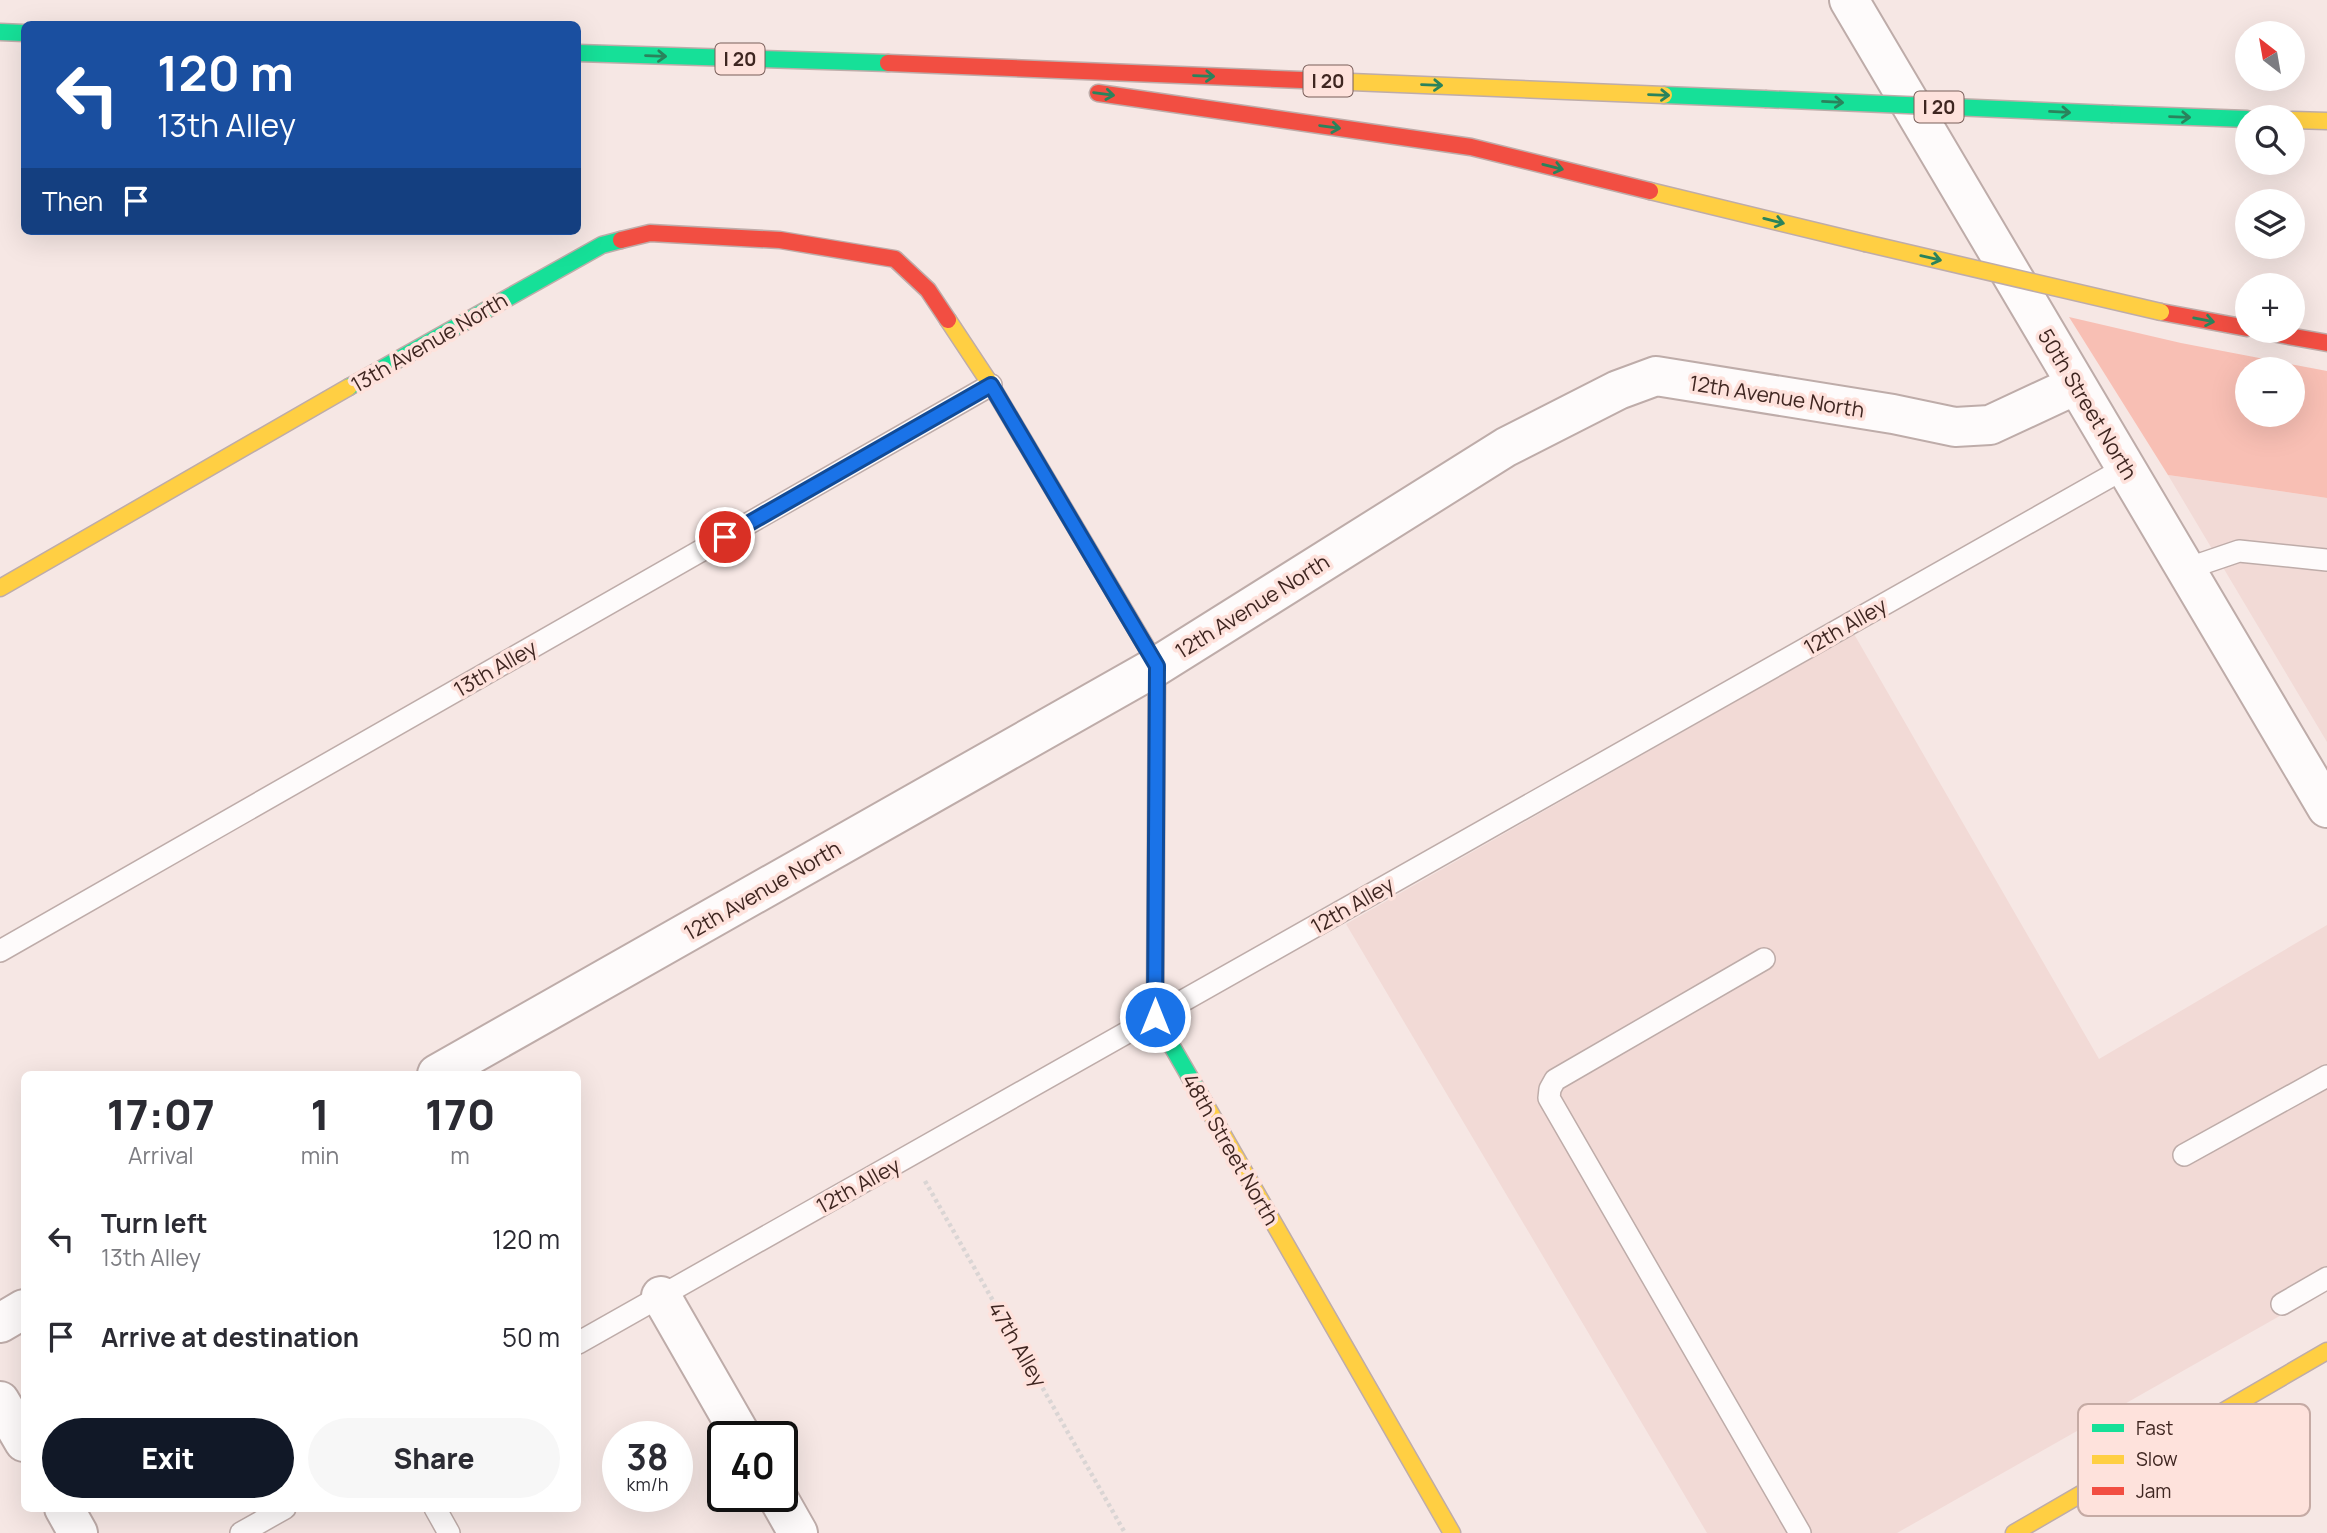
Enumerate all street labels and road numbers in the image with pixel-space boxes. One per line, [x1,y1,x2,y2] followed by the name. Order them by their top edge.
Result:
[716,44,764,74] road number: I 20
[1304,66,1352,96] road number: I 20
[1914,92,1964,122] road number: I 20
[346,286,512,398] street label: 13th Avenue North
[2032,323,2144,485] street label: 50th Street North
[1688,368,1866,424] street label: 12th Avenue North
[1170,547,1334,665] street label: 12th Avenue North
[1798,591,1892,661] street label: 12th Alley
[449,633,541,703] street label: 13th Alley
[679,834,845,946] street label: 12th Avenue North
[1305,870,1399,940] street label: 12th Alley
[1176,1068,1286,1230] street label: 48th Street North
[811,1151,905,1219] street label: 12th Alley
[982,1296,1054,1392] street label: 47th Alley

